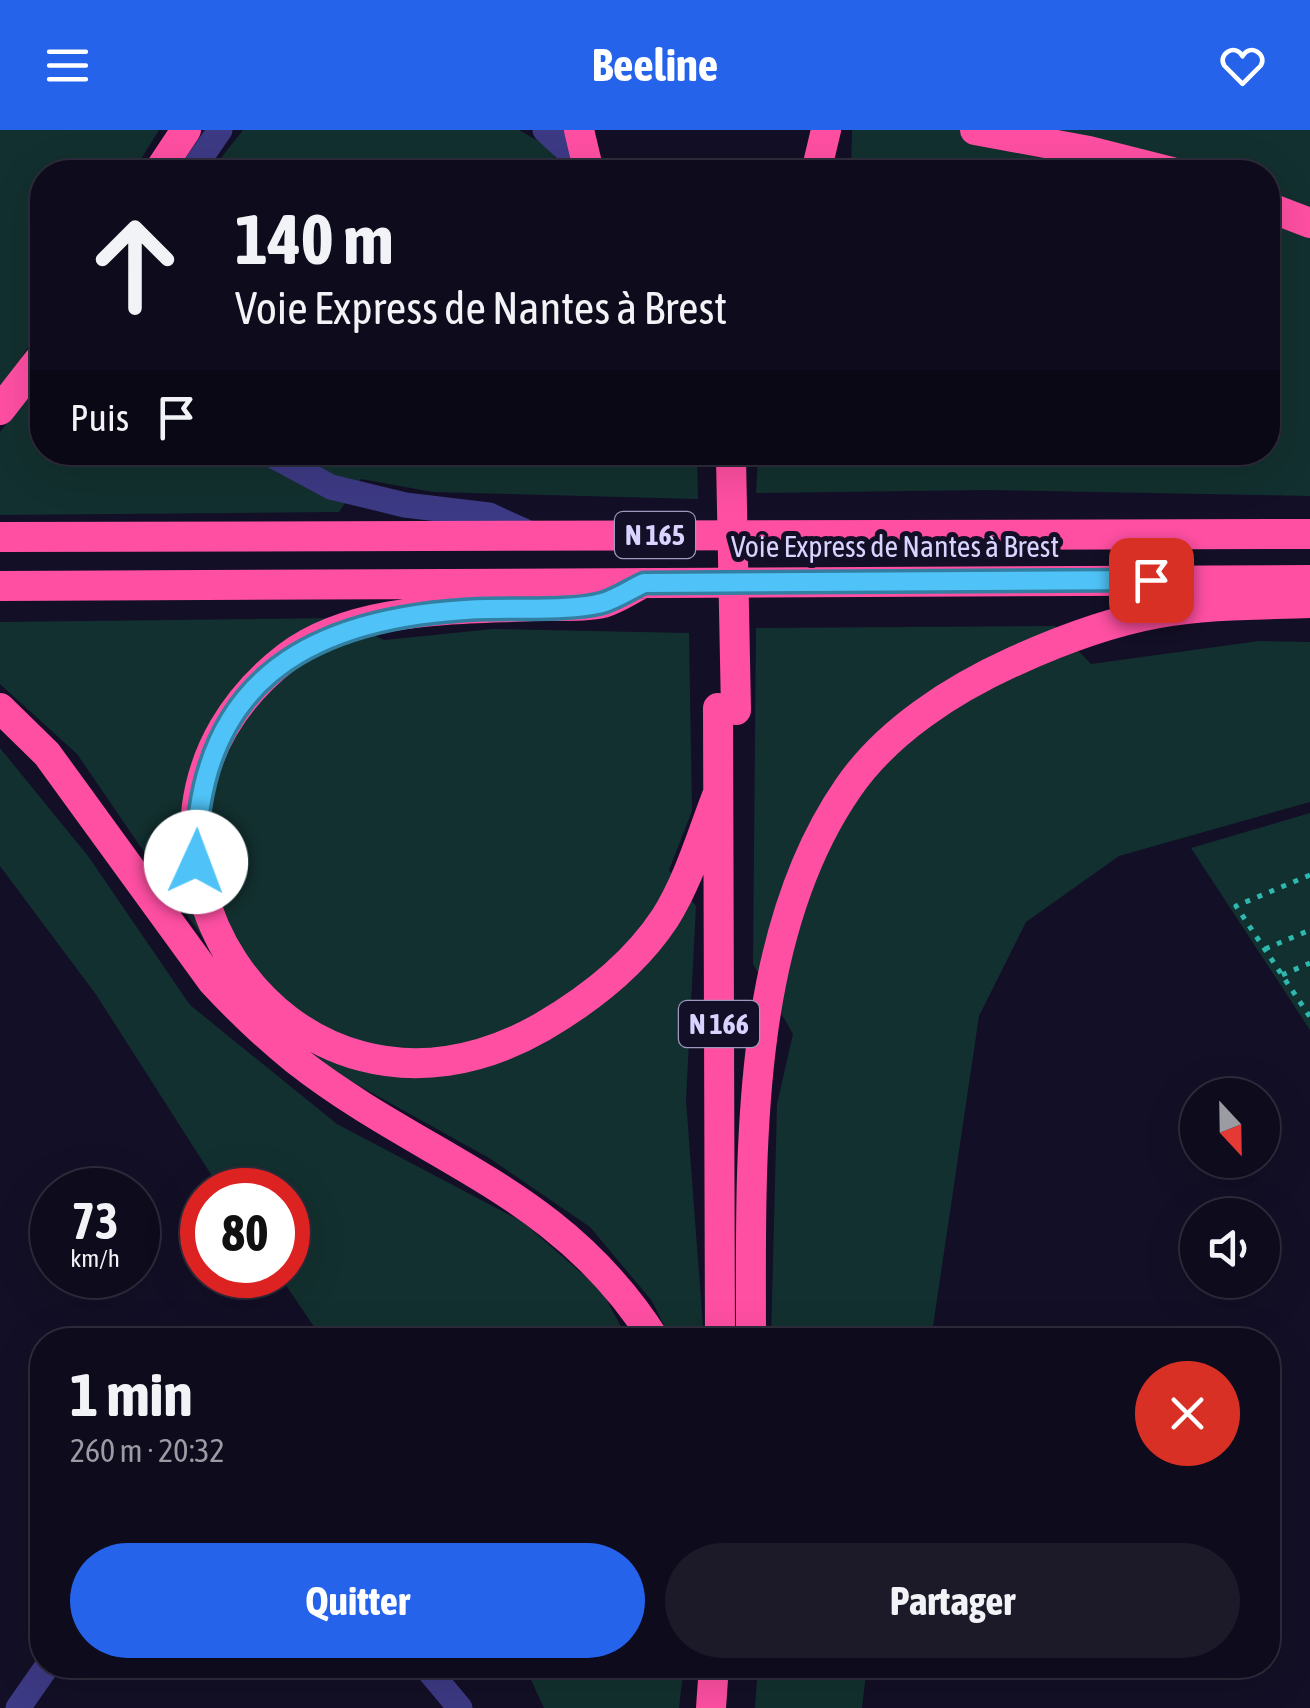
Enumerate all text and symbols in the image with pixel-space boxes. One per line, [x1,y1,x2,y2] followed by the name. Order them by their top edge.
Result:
[40,38,95,93] icon: menu
[1215,38,1270,93] icon: heart
[592,39,718,91] text: Beeline
[235,199,394,279] text: 140 m
[70,200,200,330] icon: ahead
[235,282,727,334] text: Voie Express de Nantes à Brest
[149,390,204,445] icon: arrive
[70,396,129,439] text: Puis
[615,512,695,558] road number: N 165
[731,529,1059,563] street label: Voie Express de Nantes à Brest
[1109,538,1194,623] pin
[1124,553,1179,608] icon: arrive
[144,810,248,914] position arrow
[679,1001,759,1047] road number: N 166
[1180,1078,1280,1178] north arrow
[1180,1078,1280,1298] map controls
[180,1168,310,1298] speed limit sign: 80
[71,1192,118,1250] text: 73
[1180,1198,1280,1298] button: sound
[70,1244,120,1272] text: km/h
[70,1360,193,1429] text: 1 min
[1135,1361,1240,1466] button: close
[70,1432,225,1469] text: 260 m · 20:32
[70,1543,645,1658] button: Quitter
[665,1543,1240,1658] button: Partager

